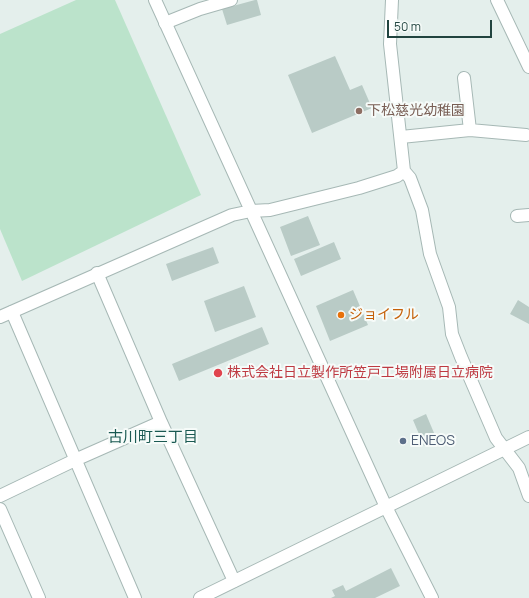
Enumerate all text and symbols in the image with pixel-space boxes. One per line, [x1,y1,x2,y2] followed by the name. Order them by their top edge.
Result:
[389,12,494,38] scale bar
[394,18,421,35] text: 50 m
[367,103,465,119] place label: 下松慈光幼稚園
[354,106,364,116] marker: 下松慈光幼稚園
[349,307,419,323] place label: ジョイフル
[336,310,346,320] marker: ジョイフル
[227,365,493,381] place label: 株式会社日立製作所笠戸工場附属日立病院
[212,367,224,379] marker: 株式会社日立製作所笠戸工場附属日立病院
[108,429,198,447] district label: 古川町三丁目
[411,433,455,449] place label: ENEOS
[398,436,408,446] marker: ENEOS

